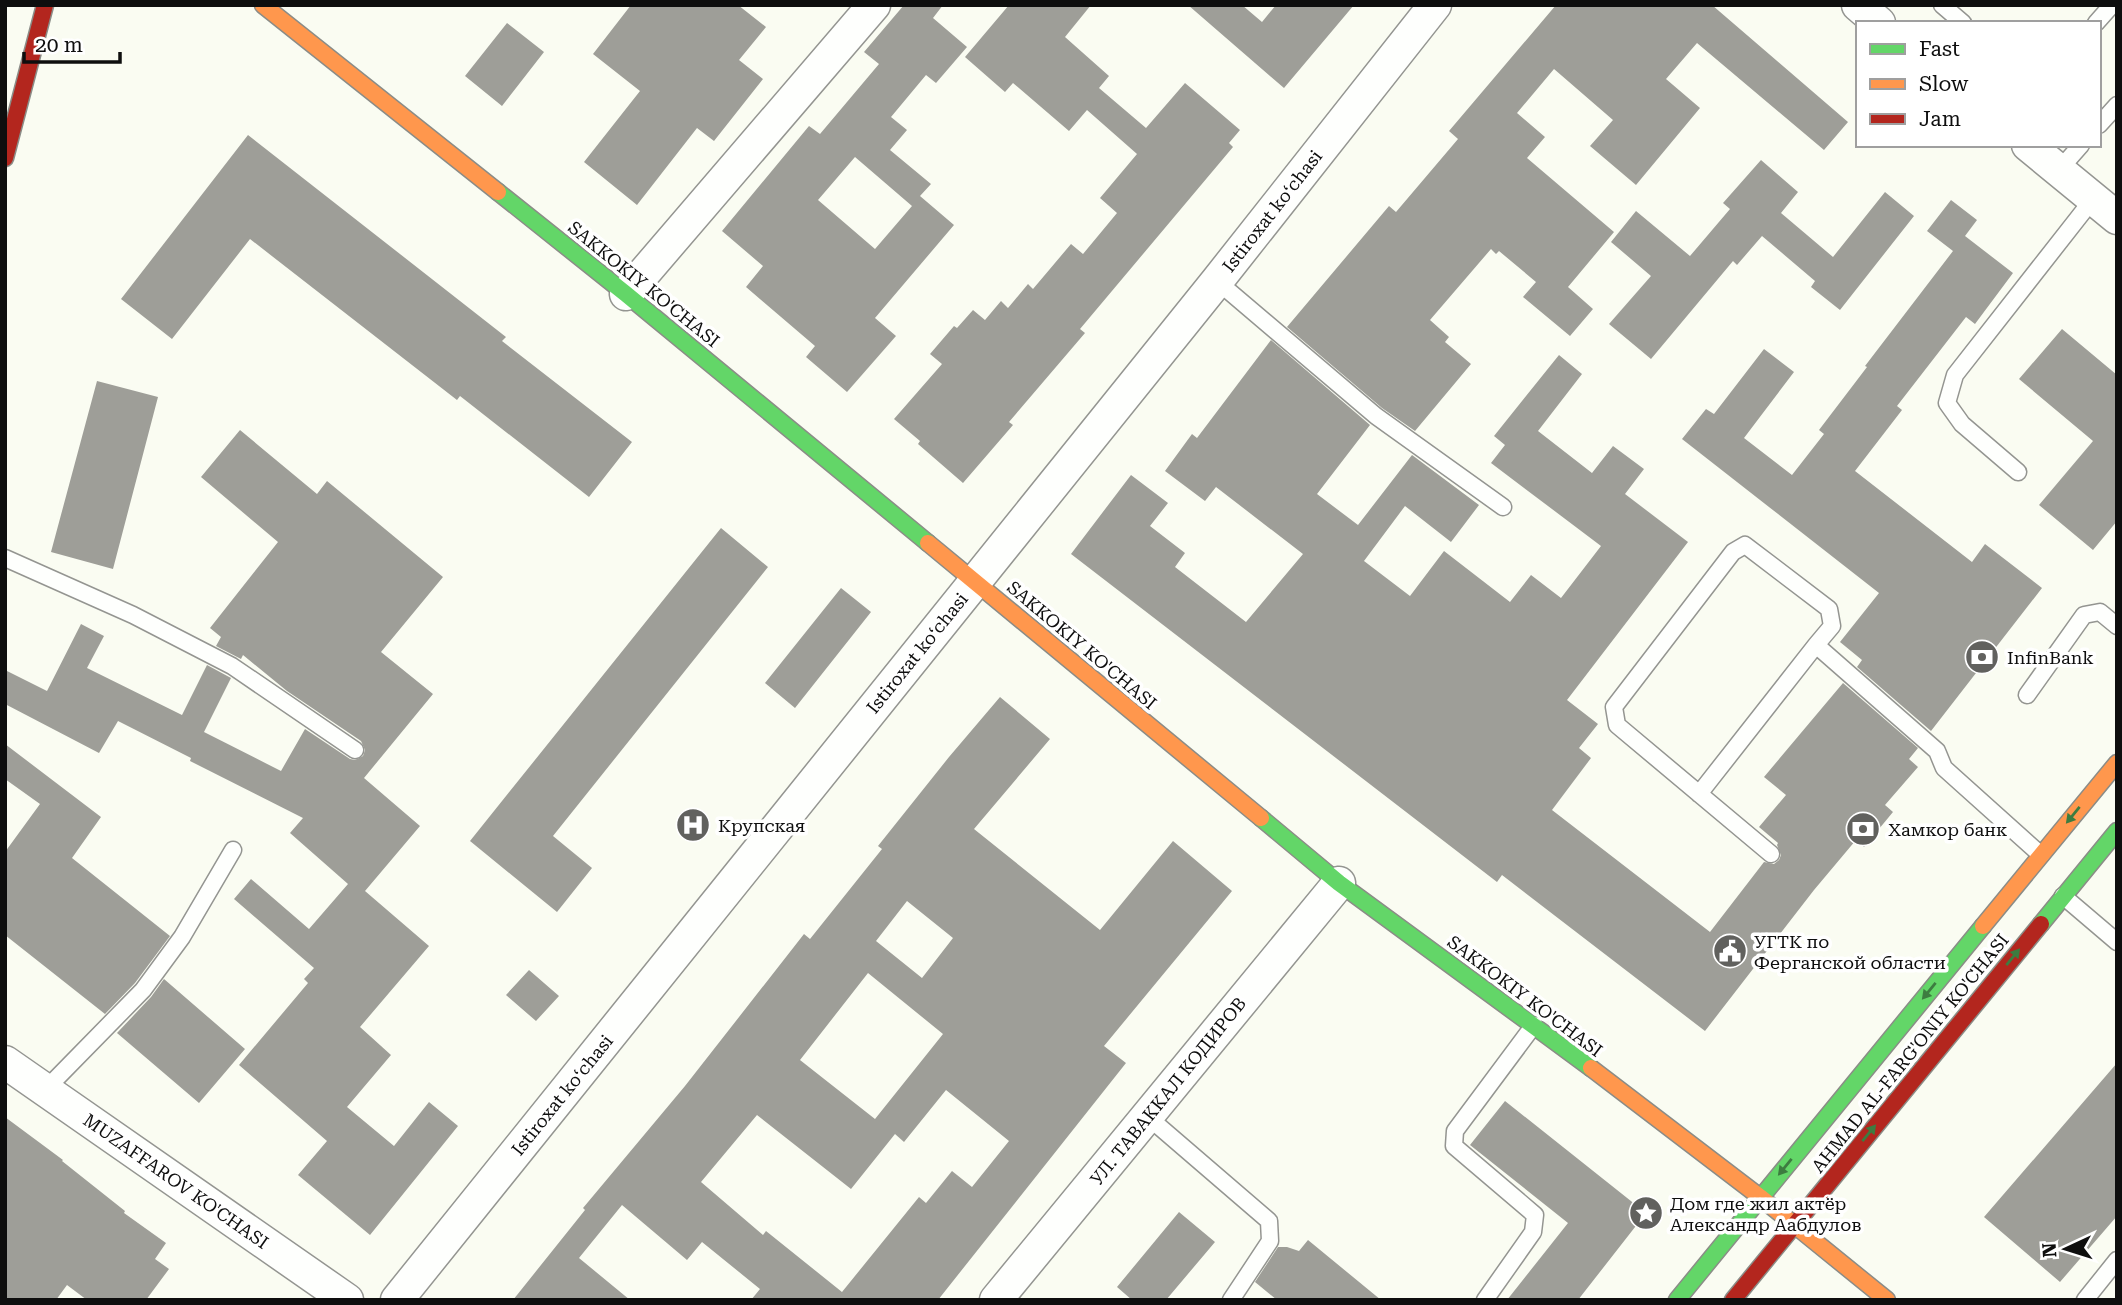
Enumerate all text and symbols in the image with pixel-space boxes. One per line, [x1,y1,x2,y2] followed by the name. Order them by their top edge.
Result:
[24,21,121,65] scale bar
[1856,21,2101,147] legend
[35,33,83,57] text: 20 m
[1919,37,1960,61] text: Fast
[1919,72,1969,96] text: Slow
[1919,107,1961,131] text: Jam
[1218,146,1326,276] street label: Istiroxat koʻchasi
[564,217,724,351] street label: SAKKOKIY KO'CHASI
[1003,576,1161,714] street label: SAKKOKIY KO'CHASI
[862,588,972,717] street label: Istiroxat koʻchasi
[1963,638,2001,676] bank icon: InfinBank
[2007,647,2094,668] place label: InfinBank
[674,806,712,844] hospital icon: Крупская
[2066,806,2081,824] one-way arrow
[1844,810,1882,848] bank icon: Хамкор банк
[718,815,805,836] place label: Крупская
[1888,819,2007,840] place label: Хамкор банк
[1807,929,2013,1177] street label: AHMAD AL-FARG'ONIY KO'CHASI
[1443,931,1607,1061] street label: SAKKOKIY KO'CHASI
[1754,931,1946,973] place label: УГТК по Ферганской области
[1711,932,1749,970] public building icon: УГТК по Ферганской области
[2005,948,2020,965] one-way arrow
[1922,983,1937,1000] one-way arrow
[1086,993,1250,1189] street label: УЛ. ТАВАККАЛ КОДИРОВ
[507,1030,617,1159] street label: Istiroxat koʻchasi
[80,1109,272,1253] street label: MUZAFFAROV KO'CHASI
[1861,1124,1876,1141] one-way arrow
[1777,1157,1792,1175] one-way arrow
[1670,1193,1862,1235] place label: Дом где жил актёр Александр Аабдулов
[1627,1194,1665,1232] place icon: Дом где жил актёр Александр Аабдулов
[2031,1214,2101,1284] north arrow
[2038,1242,2062,1258] text: N

